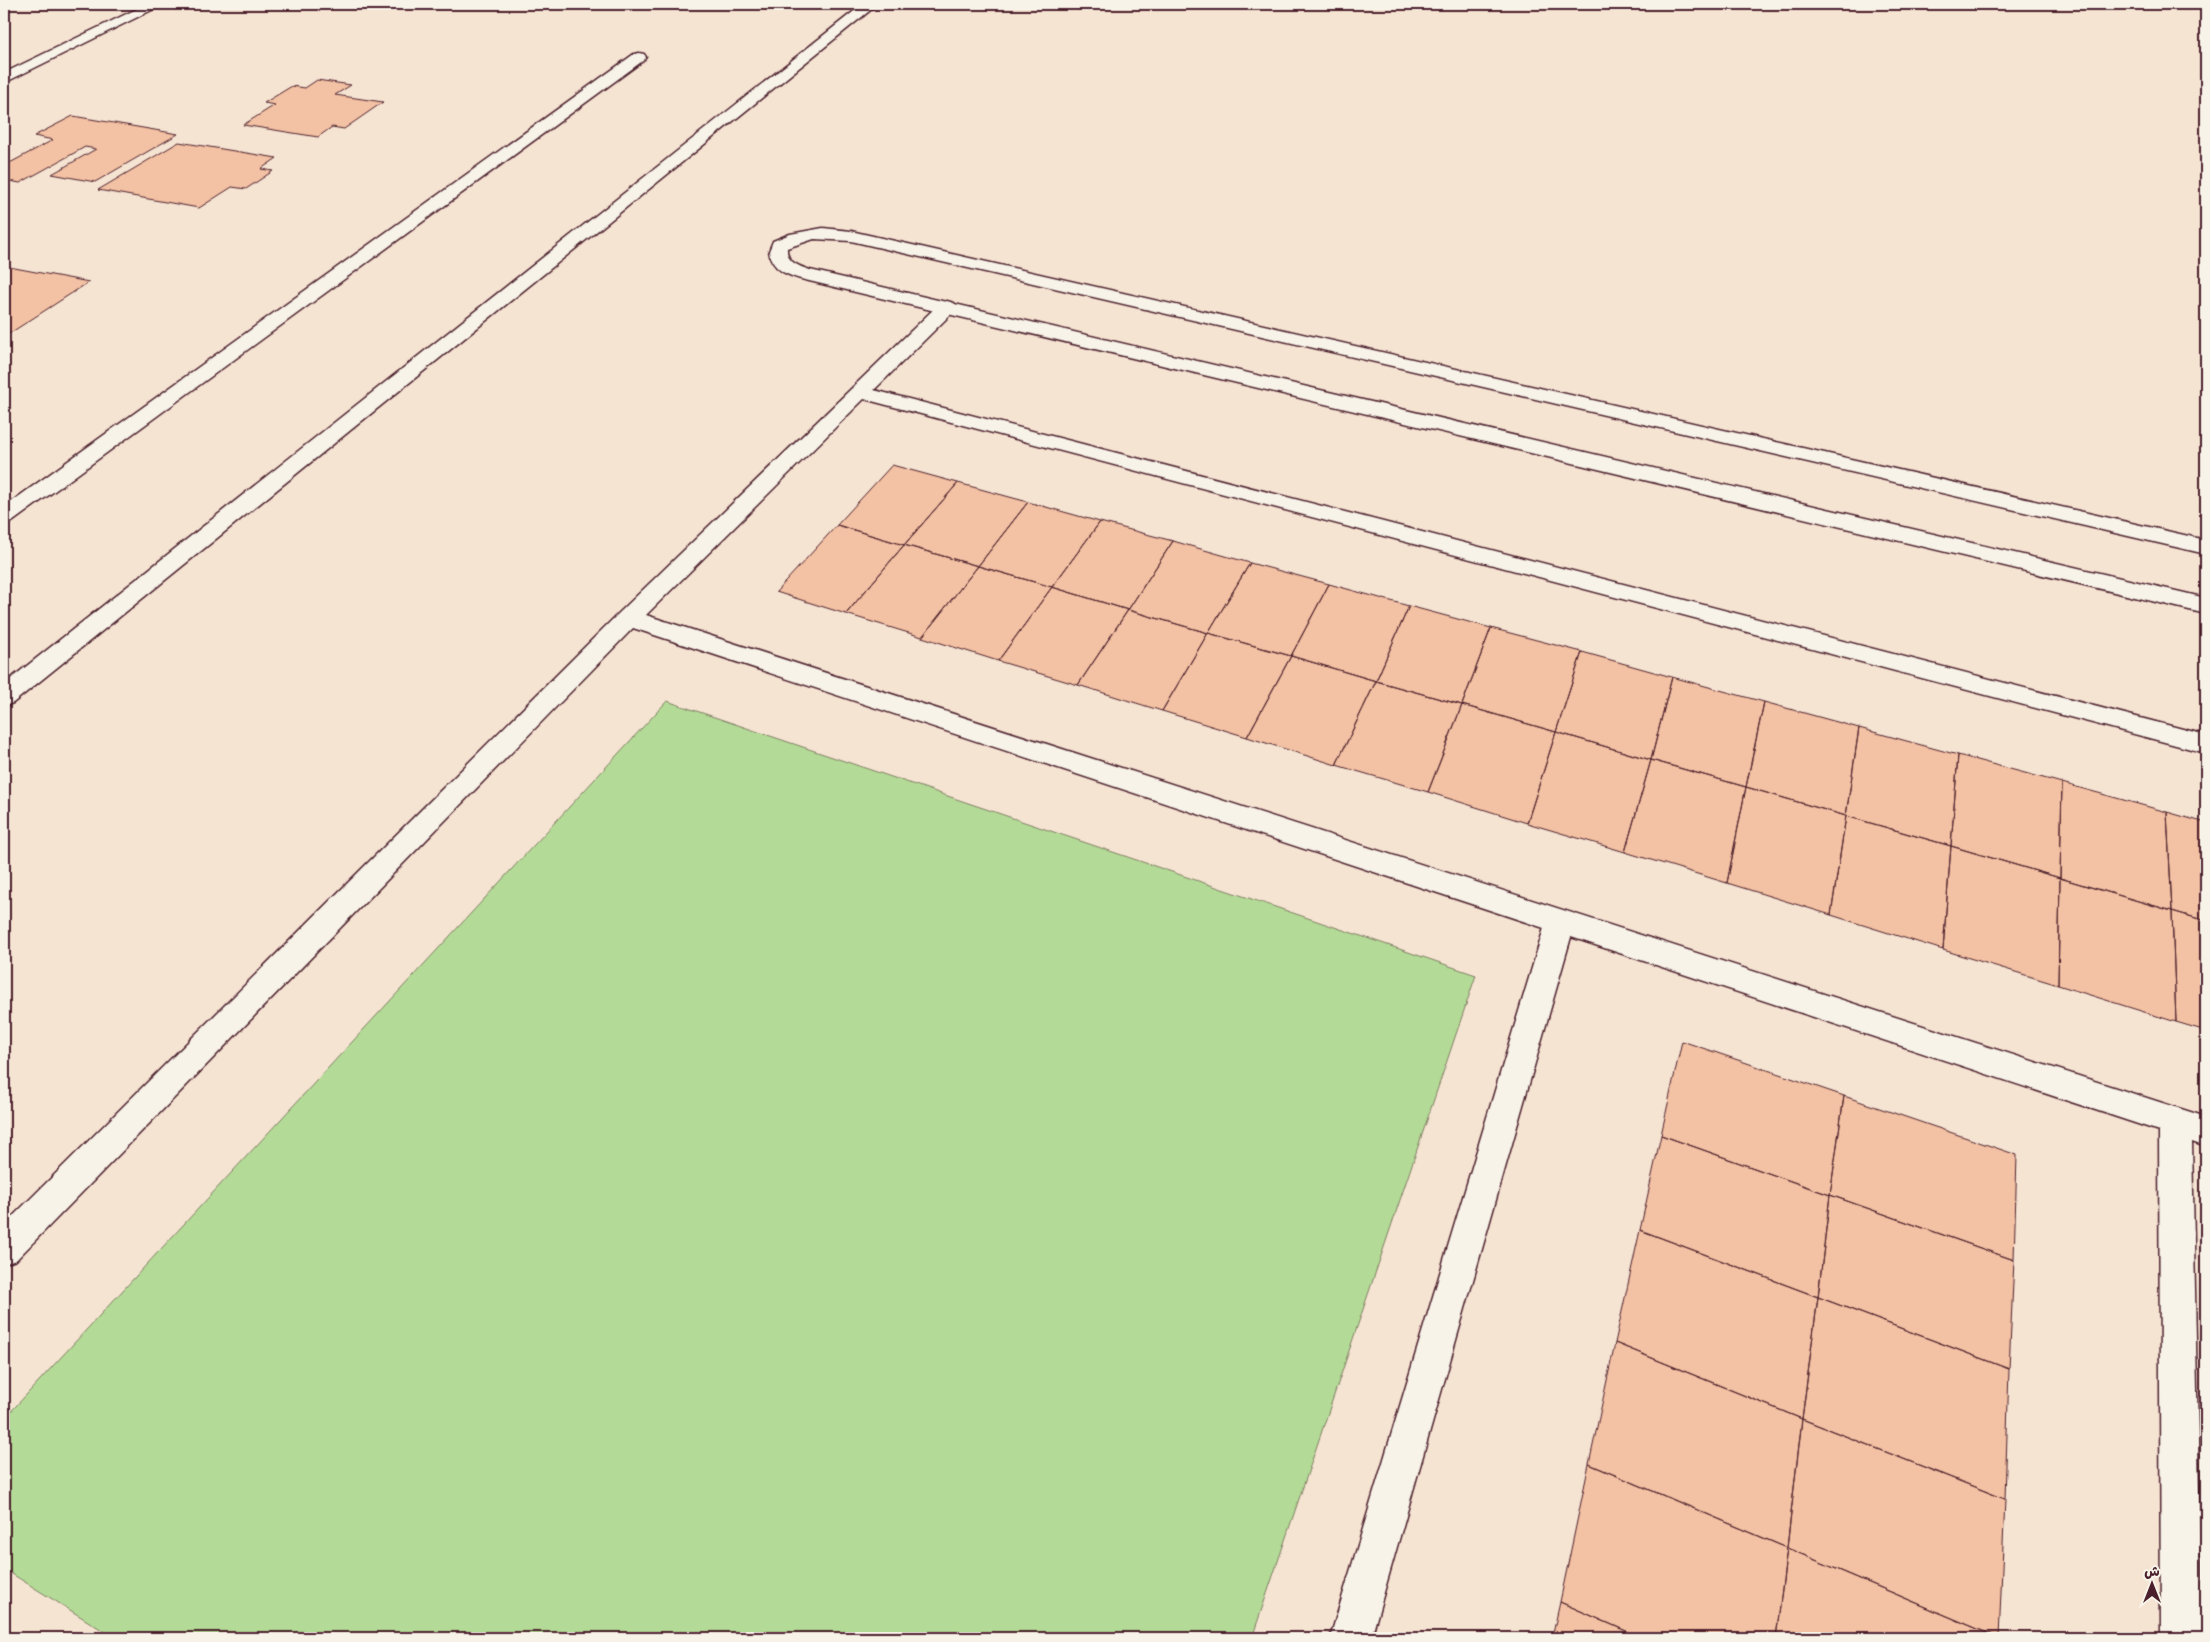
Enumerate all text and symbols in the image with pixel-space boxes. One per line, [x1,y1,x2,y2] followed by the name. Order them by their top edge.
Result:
[2128,1560,2178,1610] north arrow
[2144,1560,2160,1581] text: ش

